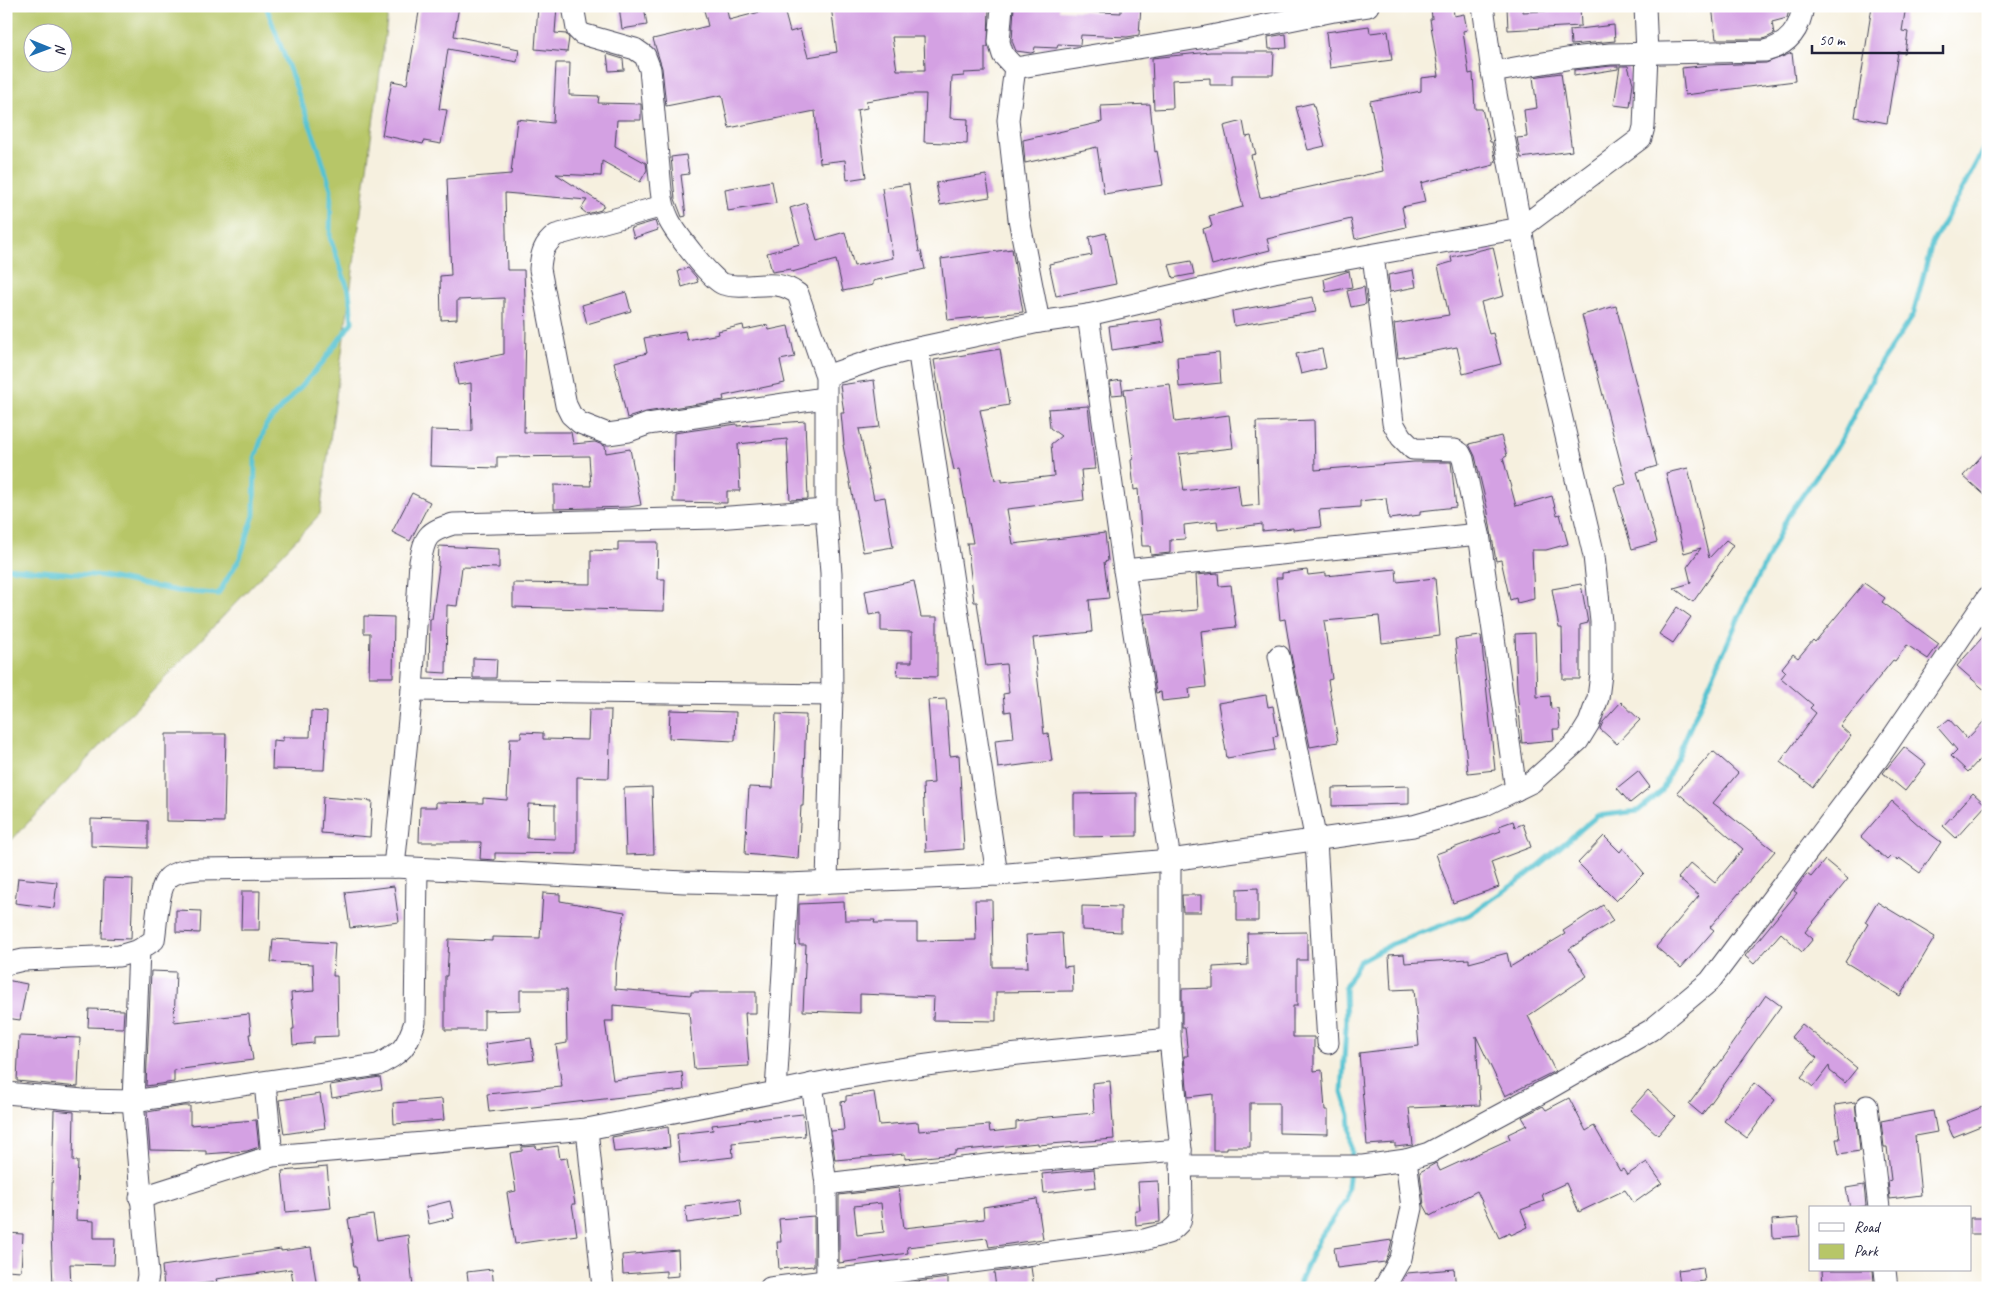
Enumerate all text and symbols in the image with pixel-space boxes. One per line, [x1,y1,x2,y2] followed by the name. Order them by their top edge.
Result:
[22,22,72,72] north arrow
[1812,22,1943,54] scale bar
[1819,31,1846,50] text: 50 m
[52,44,69,55] text: N
[1809,1206,1972,1272] legend
[1854,1218,1881,1237] text: Road
[1854,1242,1879,1261] text: Park

